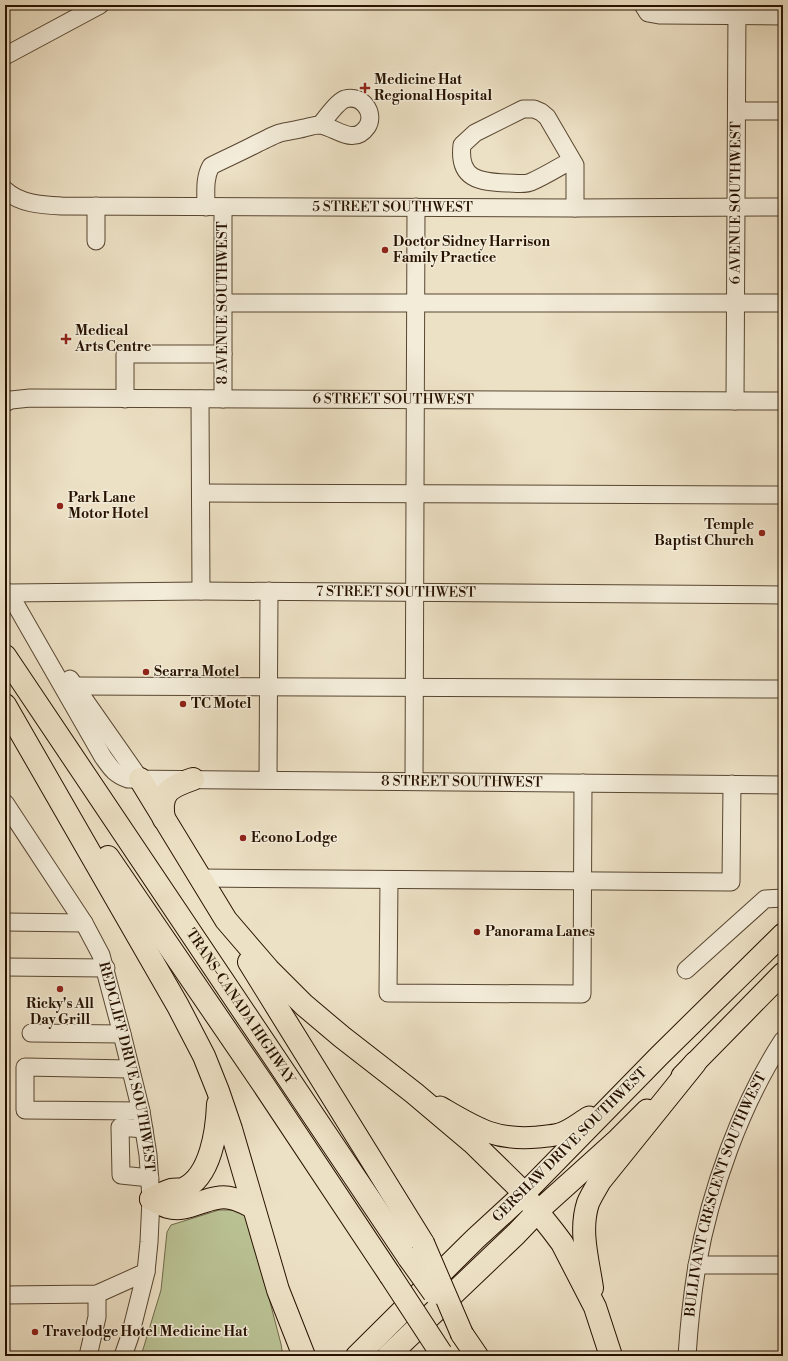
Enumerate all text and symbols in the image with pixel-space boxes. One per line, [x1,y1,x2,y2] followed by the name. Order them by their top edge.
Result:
[374,71,492,105] place label: Medicine Hat Regional Hospital
[359,82,371,94] marker: Medicine Hat Regional Hospital
[727,121,745,285] street label: 6 AVENUE SOUTHWEST
[312,198,473,217] street label: 5 STREET SOUTHWEST
[214,221,232,385] street label: 8 AVENUE SOUTHWEST
[393,233,550,267] place label: Doctor Sidney Harrison Family Practice
[380,245,390,255] marker: Doctor Sidney Harrison Family Practice
[74,322,152,356] place label: Medical Arts Centre
[60,333,72,345] marker: Medical Arts Centre
[312,390,474,409] street label: 6 STREET SOUTHWEST
[68,489,149,523] place label: Park Lane Motor Hotel
[55,501,65,511] marker: Park Lane Motor Hotel
[654,516,754,550] place label: Temple Baptist Church
[757,528,767,538] marker: Temple Baptist Church
[316,583,476,602] street label: 7 STREET SOUTHWEST
[154,663,240,681] place label: Searra Motel
[141,667,151,677] marker: Searra Motel
[191,695,252,713] place label: TC Motel
[178,699,188,709] marker: TC Motel
[381,772,543,792] street label: 8 STREET SOUTHWEST
[251,829,338,847] place label: Econo Lodge
[238,833,248,843] marker: Econo Lodge
[485,923,595,941] place label: Panorama Lanes
[182,925,299,1088] street label: TRANS-CANADA HIGHWAY
[472,927,482,937] marker: Panorama Lanes
[94,960,158,1173] street label: REDCLIFF DRIVE SOUTHWEST
[55,984,65,994] marker: Ricky's All Day Grill
[26,995,94,1029] place label: Ricky's All Day Grill
[489,1064,651,1226] street label: GERSHAW DRIVE SOUTHWEST
[681,1069,771,1319] street label: BULLIVANT CRESCENT SOUTHWEST
[43,1323,249,1341] place label: Travelodge Hotel Medicine Hat
[30,1327,40,1337] marker: Travelodge Hotel Medicine Hat

